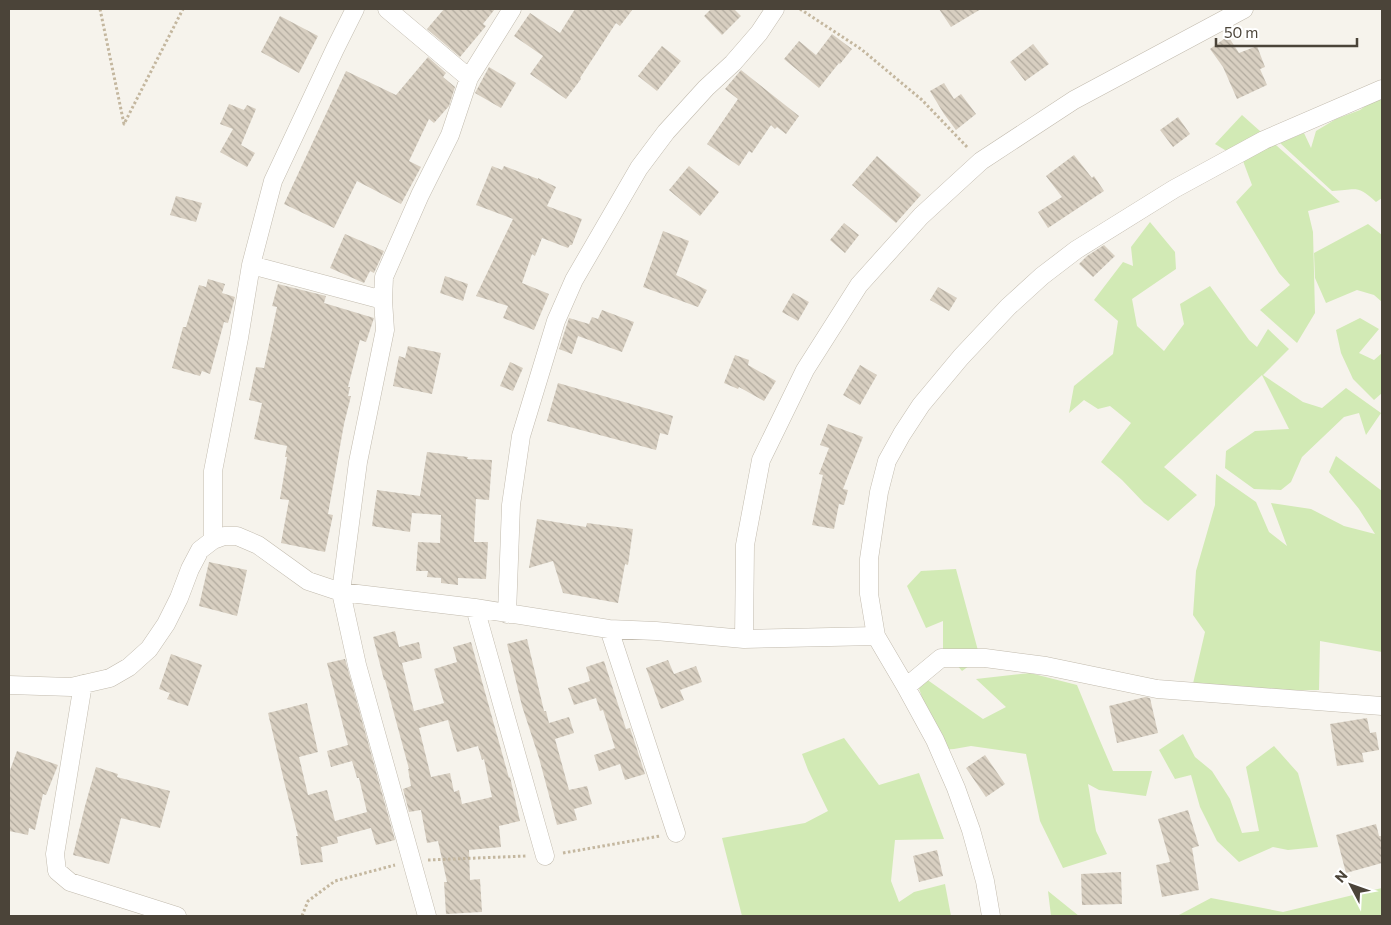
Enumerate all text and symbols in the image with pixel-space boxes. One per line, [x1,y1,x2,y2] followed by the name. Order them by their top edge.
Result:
[1216,15,1357,47] scale bar
[1224,23,1258,41] text: 50 m
[1326,860,1376,910] north arrow
[1331,867,1351,886] text: N

